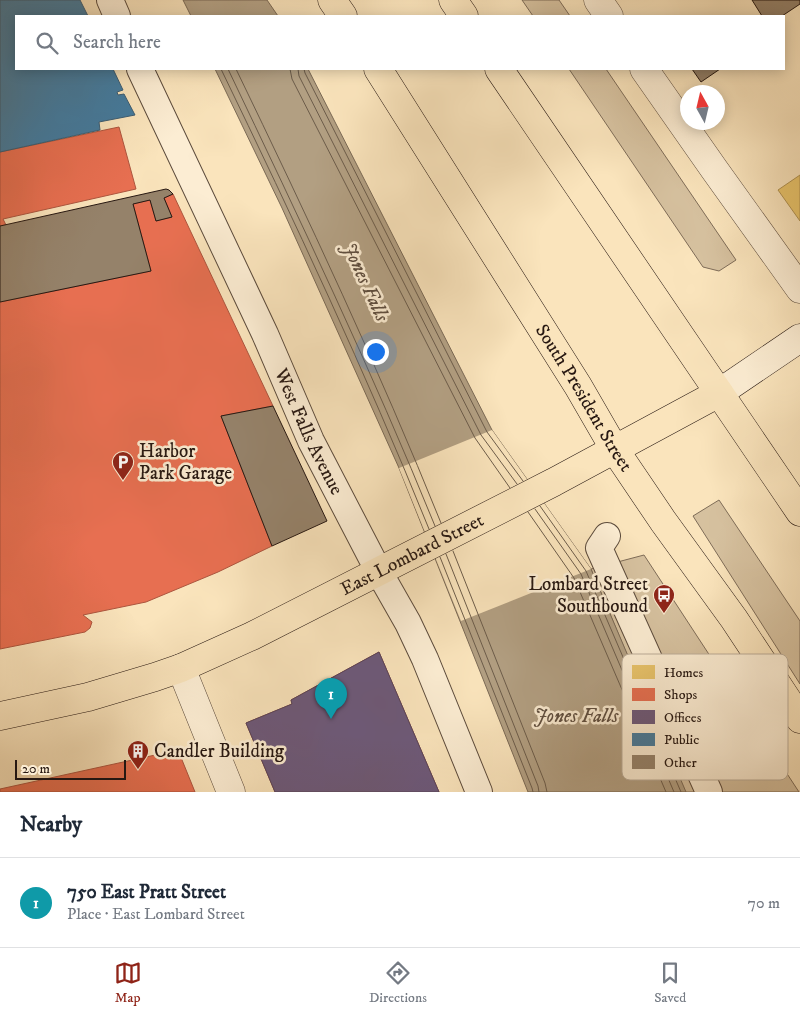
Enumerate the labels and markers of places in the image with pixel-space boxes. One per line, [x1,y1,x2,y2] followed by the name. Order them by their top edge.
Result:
[139,440,232,485] place label: Harbor Park Garage
[111,450,135,481] parking icon: Harbor Park Garage
[528,573,649,618] place label: Lombard Street Southbound
[652,583,676,614] bus stop icon: Lombard Street Southbound
[315,678,347,719] pin: 1
[126,739,150,770] building icon: Candler Building
[154,740,285,763] place label: Candler Building

